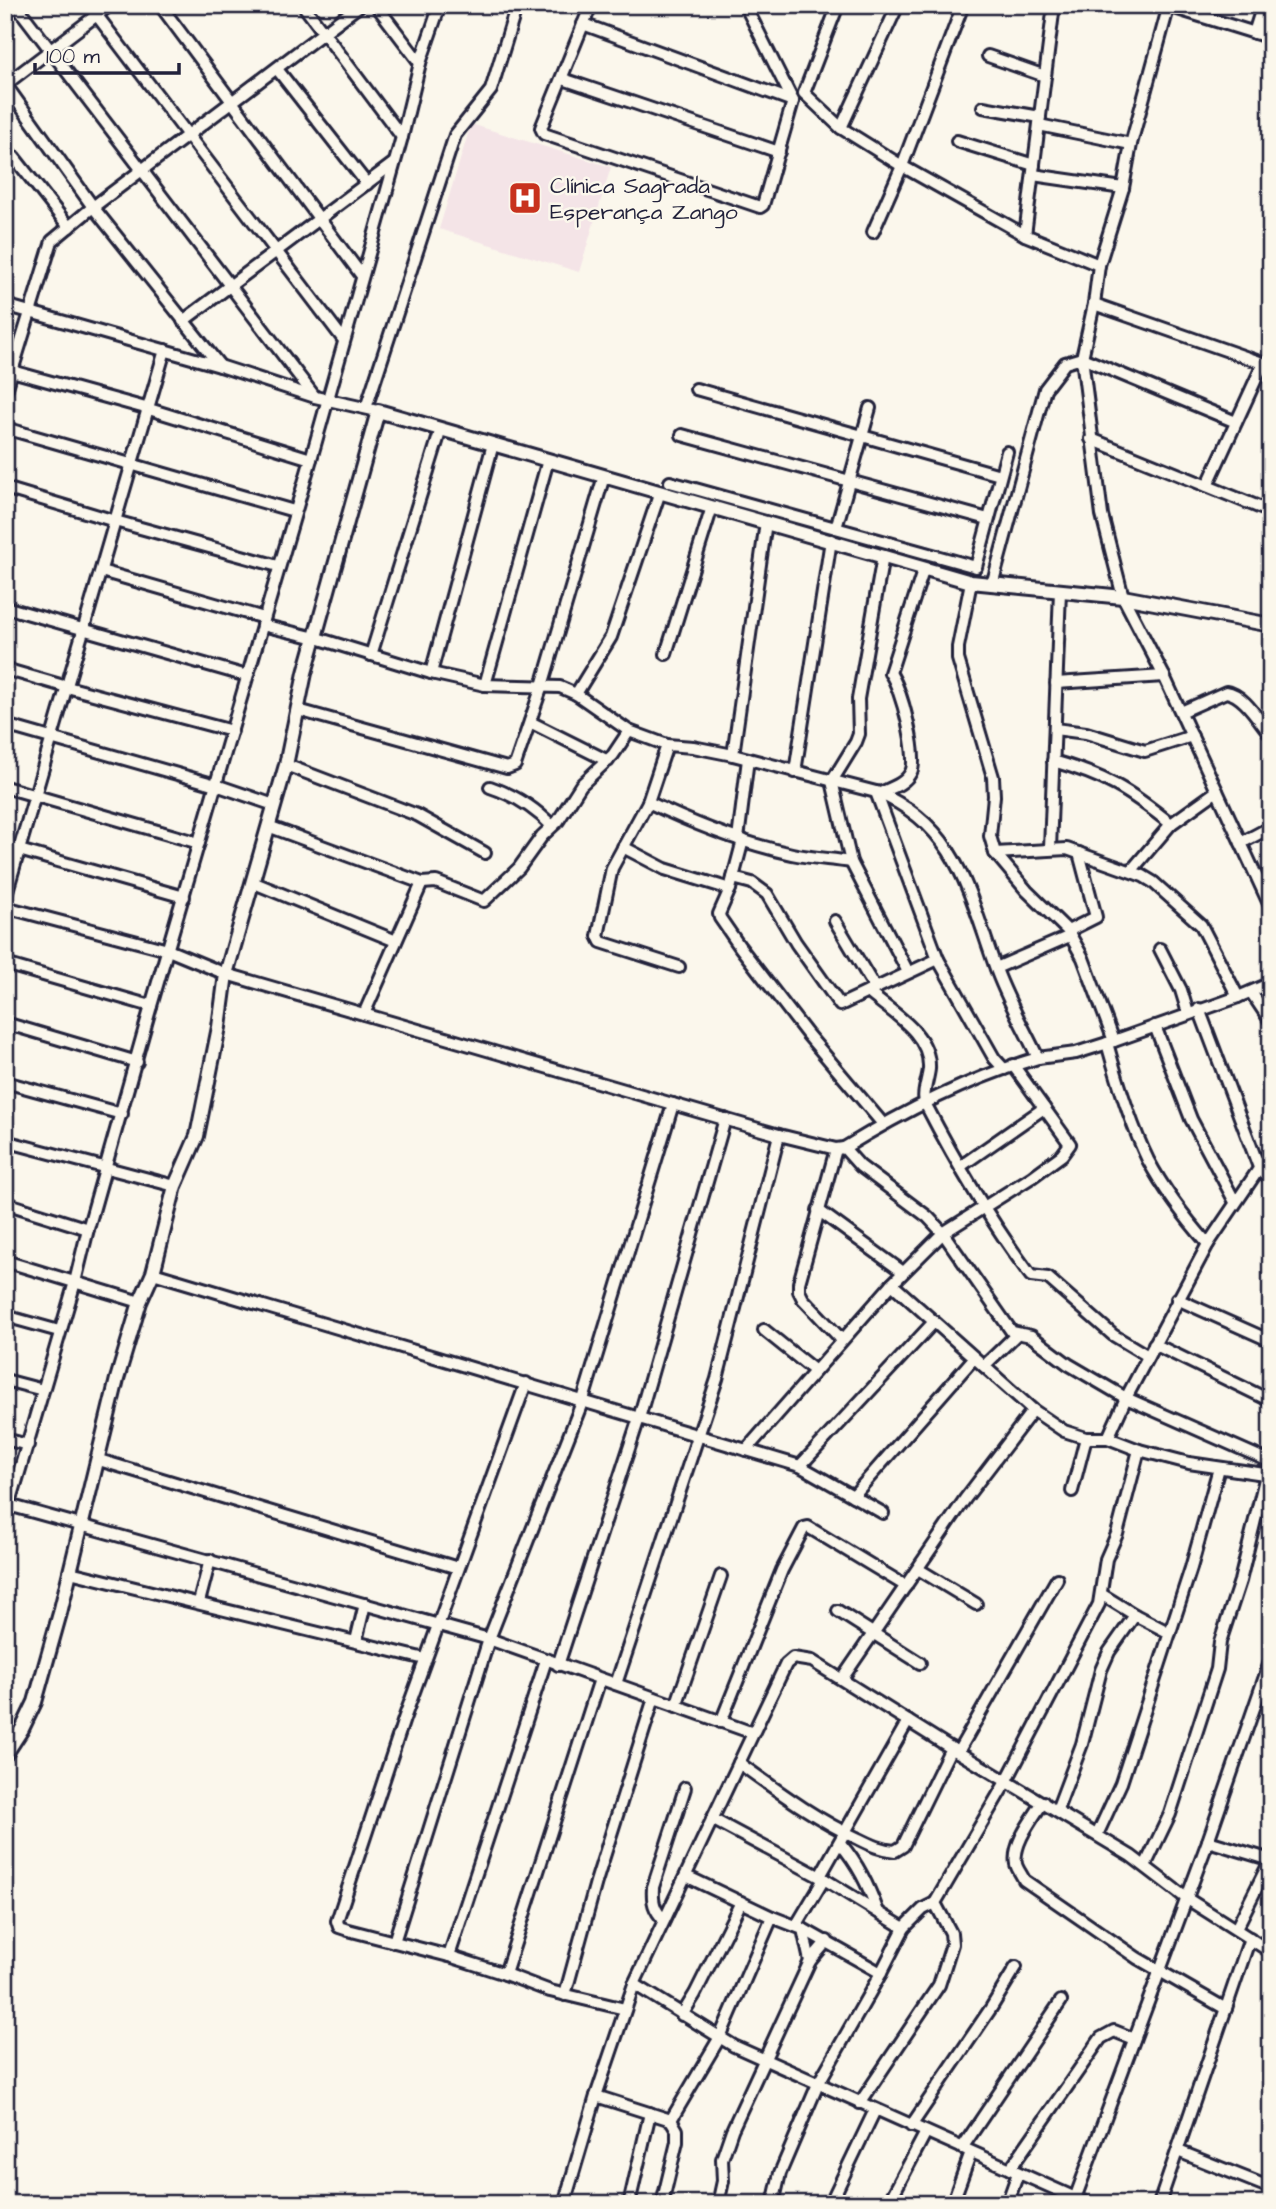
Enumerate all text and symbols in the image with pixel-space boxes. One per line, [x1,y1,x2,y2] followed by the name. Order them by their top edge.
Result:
[35,32,178,76] scale bar
[46,42,101,71] text: 100 m
[550,170,738,229] place label: Clínica Sagrada Esperança Zango
[506,179,544,217] hospital icon: Clínica Sagrada Esperança Zango

